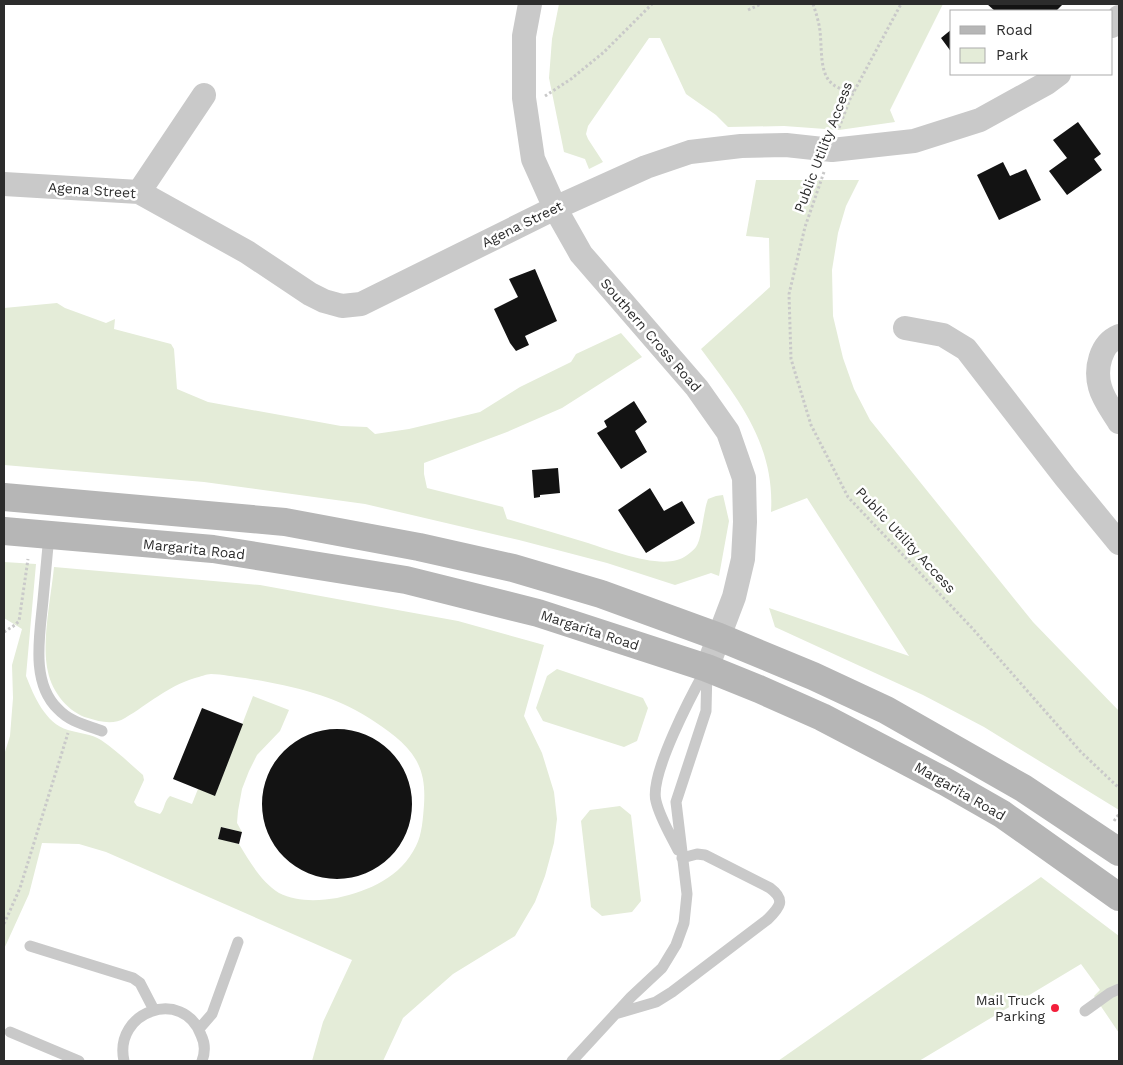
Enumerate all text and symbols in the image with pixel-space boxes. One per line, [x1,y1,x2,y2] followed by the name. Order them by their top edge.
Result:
[950,10,1113,75] legend
[996,21,1033,39] text: Road
[996,46,1029,64] text: Park
[791,79,855,215] street label: Public Utility Access
[48,179,137,201] street label: Agena Street
[479,197,565,250] street label: Agena Street
[597,275,705,395] street label: Southern Cross Road
[853,484,959,596] street label: Public Utility Access
[142,536,246,562] street label: Margarita Road
[539,607,641,653] street label: Margarita Road
[912,758,1008,824] street label: Margarita Road
[976,992,1046,1024] place label: Mail Truck Parking
[1049,1002,1061,1014] marker: Mail Truck Parking

